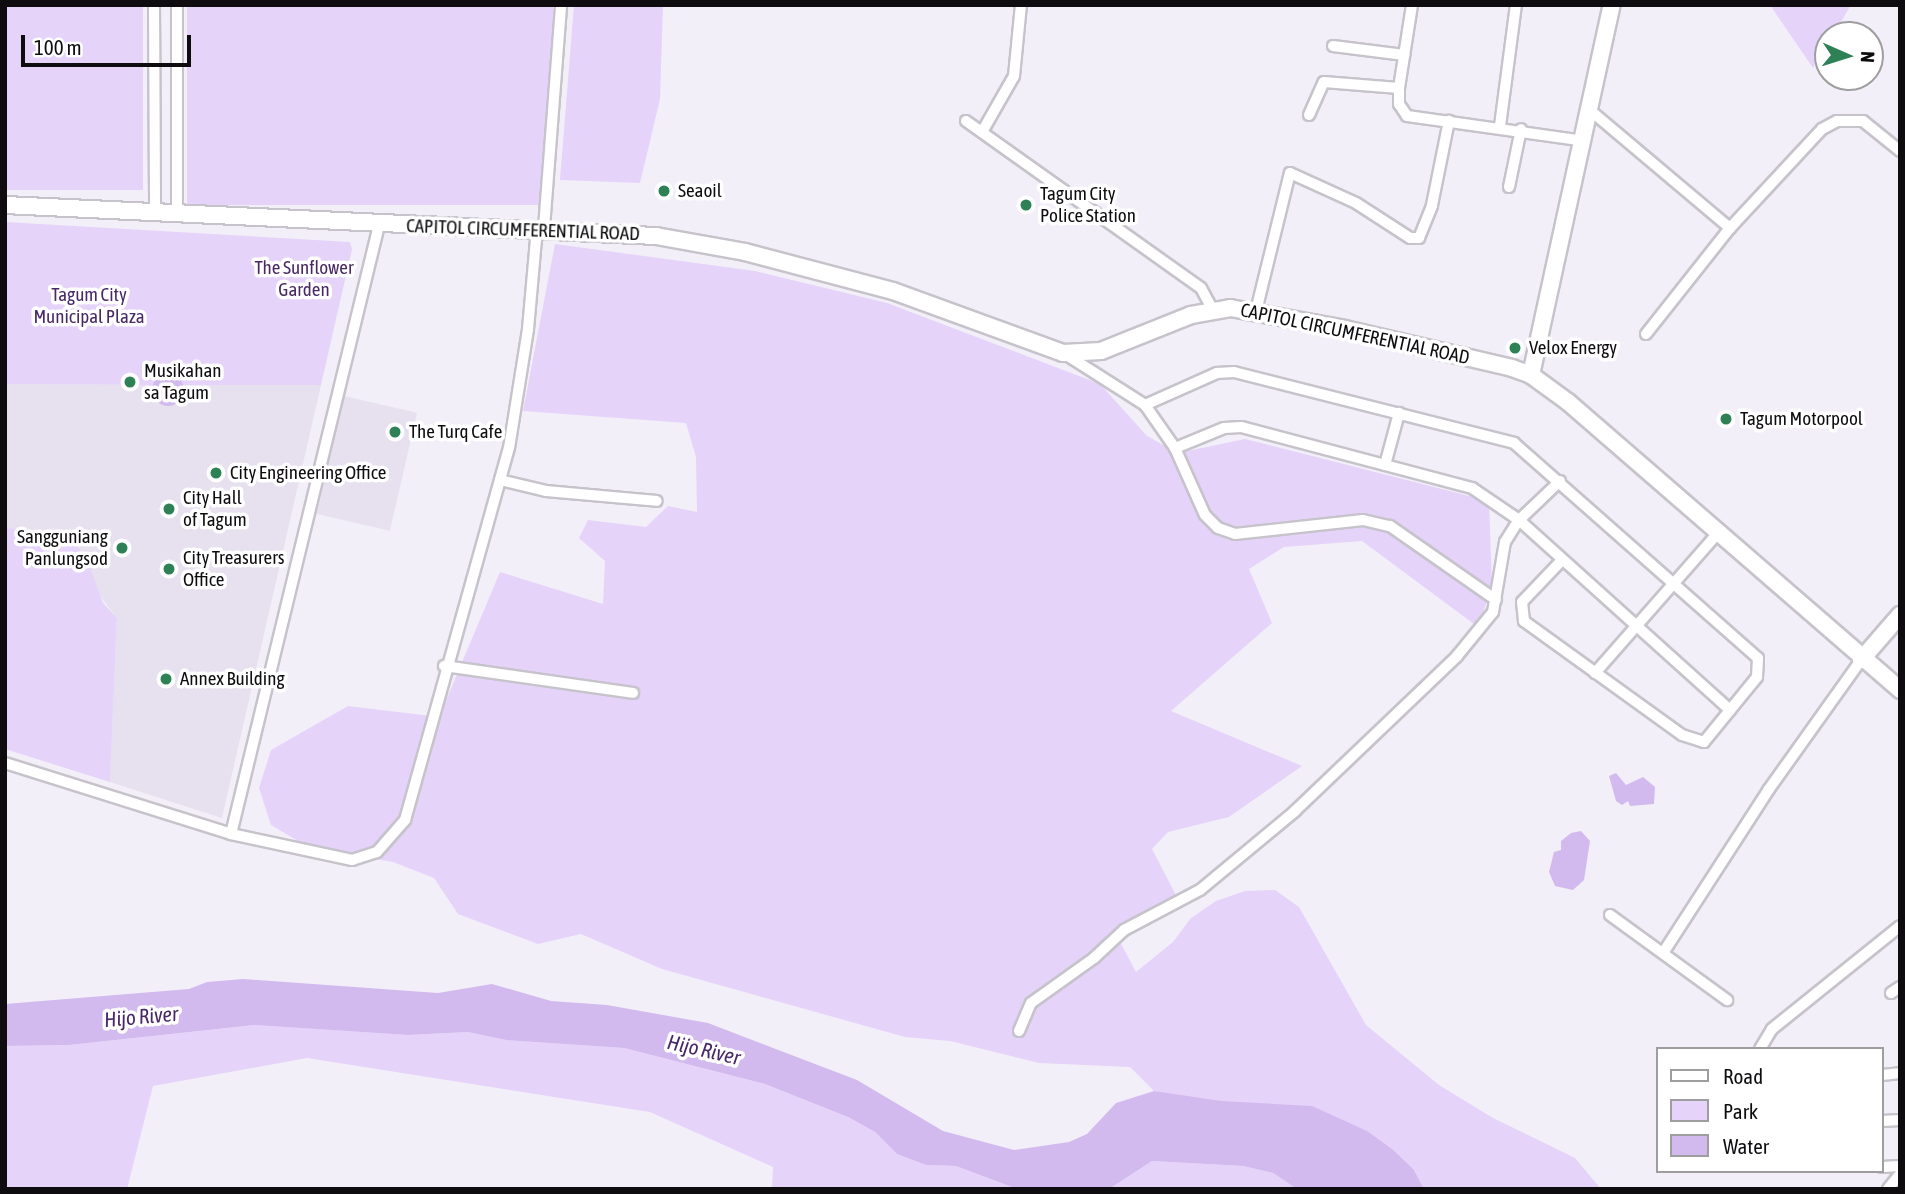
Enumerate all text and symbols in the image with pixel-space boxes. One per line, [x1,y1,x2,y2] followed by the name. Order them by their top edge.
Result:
[24,21,194,65] scale bar
[1814,21,1884,91] north arrow
[34,35,82,59] text: 100 m
[1857,51,1879,63] text: N
[678,180,722,202] place label: Seaoil
[656,183,672,199] marker: Seaoil
[1040,183,1136,227] place label: Tagum City Police Station
[1018,197,1034,213] marker: Tagum City Police Station
[406,215,640,245] street label: CAPITOL CIRCUMFERENTIAL ROAD
[255,257,353,301] park label: The Sunflower Garden
[33,284,145,328] park label: Tagum City Municipal Plaza
[1238,299,1472,369] street label: CAPITOL CIRCUMFERENTIAL ROAD
[1529,337,1617,359] place label: Velox Energy
[1507,340,1523,356] marker: Velox Energy
[144,360,221,404] place label: Musikahan sa Tagum
[122,374,138,390] marker: Musikahan sa Tagum
[1740,408,1863,430] place label: Tagum Motorpool
[1718,411,1734,427] marker: Tagum Motorpool
[409,421,502,443] place label: The Turq Cafe
[387,424,403,440] marker: The Turq Cafe
[230,462,386,484] place label: City Engineering Office
[208,465,224,481] marker: City Engineering Office
[183,487,247,531] place label: City Hall of Tagum
[161,501,177,517] marker: City Hall of Tagum
[17,526,108,570] place label: Sangguniang Panlungsod
[114,540,130,556] marker: Sangguniang Panlungsod
[183,547,285,591] place label: City Treasurers Office
[161,561,177,577] marker: City Treasurers Office
[180,668,285,690] place label: Annex Building
[158,671,174,687] marker: Annex Building
[103,1000,179,1032] water label: Hijo River
[665,1028,743,1070] water label: Hijo River
[1657,1047,1884,1173] legend
[1723,1064,1763,1088] text: Road
[1723,1099,1758,1123] text: Park
[1723,1134,1769,1158] text: Water

